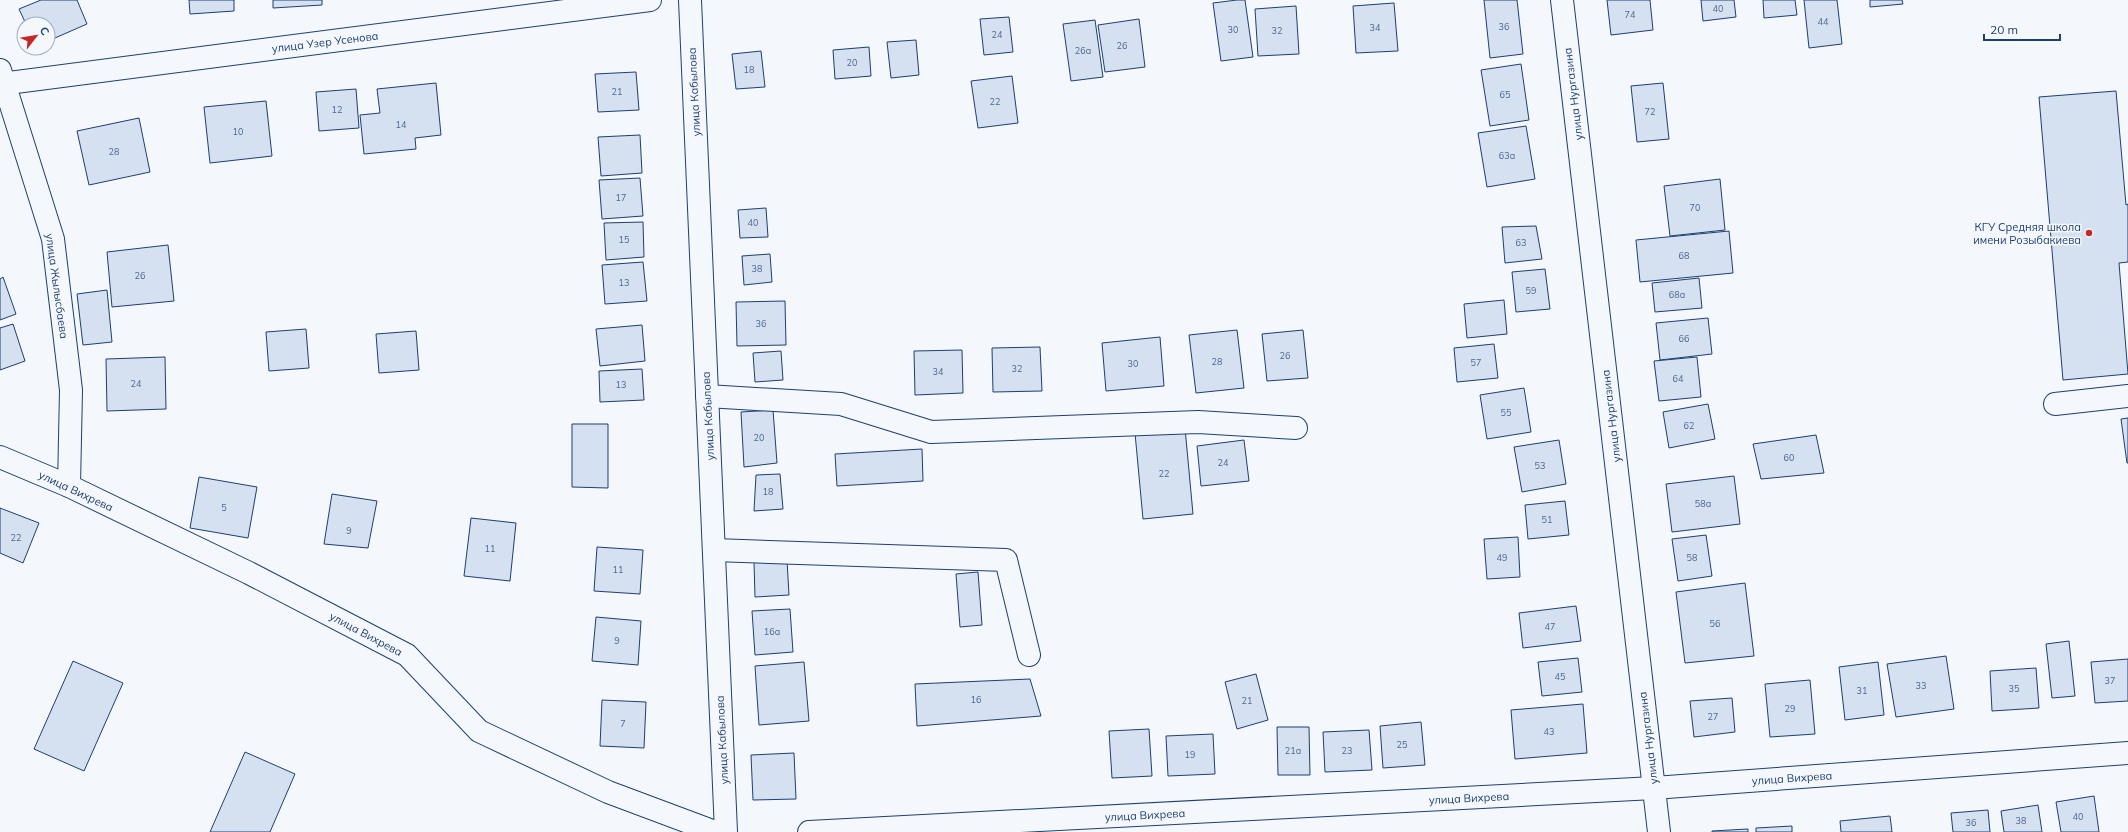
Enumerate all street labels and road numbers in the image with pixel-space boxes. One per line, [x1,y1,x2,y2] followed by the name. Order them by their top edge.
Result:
[271,29,379,55] street label: улица Узер Усенова
[685,47,703,137] street label: улица Кабылова
[1560,47,1586,141] street label: улица Нургазина
[43,232,71,340] street label: улица Жылысбаева
[1598,369,1624,463] street label: улица Нургазина
[699,371,717,461] street label: улица Кабылова
[37,468,115,514] street label: улица Вихрева
[327,609,405,659] street label: улица Вихрева
[1635,691,1661,785] street label: улица Нургазина
[713,695,731,785] street label: улица Кабылова
[1751,768,1833,788] street label: улица Вихрева
[1428,789,1510,807] street label: улица Вихрева
[1104,806,1186,824] street label: улица Вихрева

